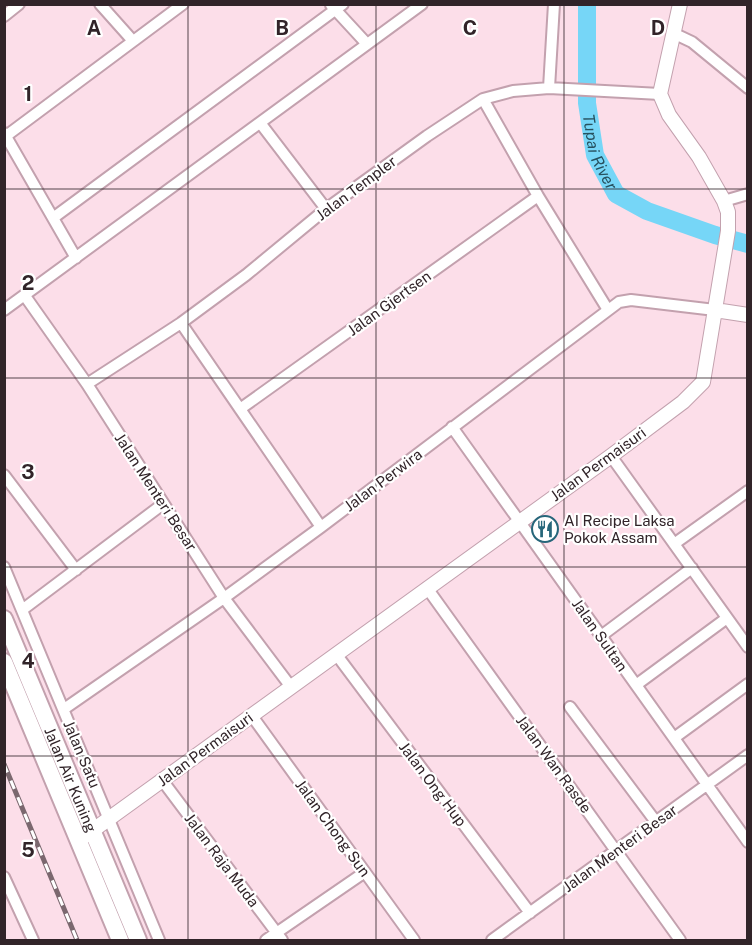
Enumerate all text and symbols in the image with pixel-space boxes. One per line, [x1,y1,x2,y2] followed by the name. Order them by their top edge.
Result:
[87,16,101,40] text: A
[275,16,289,40] text: B
[463,16,477,40] text: C
[651,16,665,40] text: D
[24,82,32,106] text: 1
[579,113,622,194] water label: Tupai River
[313,152,400,224] street label: Jalan Templer
[344,267,434,339] street label: Jalan Gjertsen
[22,271,34,295] text: 2
[547,424,649,504] street label: Jalan Permaisuri
[112,430,200,554] street label: Jalan Menteri Besar
[341,445,425,515] street label: Jalan Perwira
[21,460,35,484] text: 3
[564,512,675,546] place label: AI Recipe Laksa Pokok Assam
[530,514,560,544] restaurant icon: AI Recipe Laksa Pokok Assam
[569,595,631,675] street label: Jalan Sultan
[21,649,35,673] text: 4
[154,709,256,789] street label: Jalan Permaisuri
[513,712,595,816] street label: Jalan Wan Rasde
[60,718,104,790] street label: Jalan Satu
[42,724,101,835] street label: Jalan Air Kuning
[396,739,470,829] street label: Jalan Ong Hup
[292,776,374,880] street label: Jalan Chong Sun
[560,801,680,895] street label: Jalan Menteri Besar
[181,810,263,910] street label: Jalan Raja Muda
[21,838,35,862] text: 5

